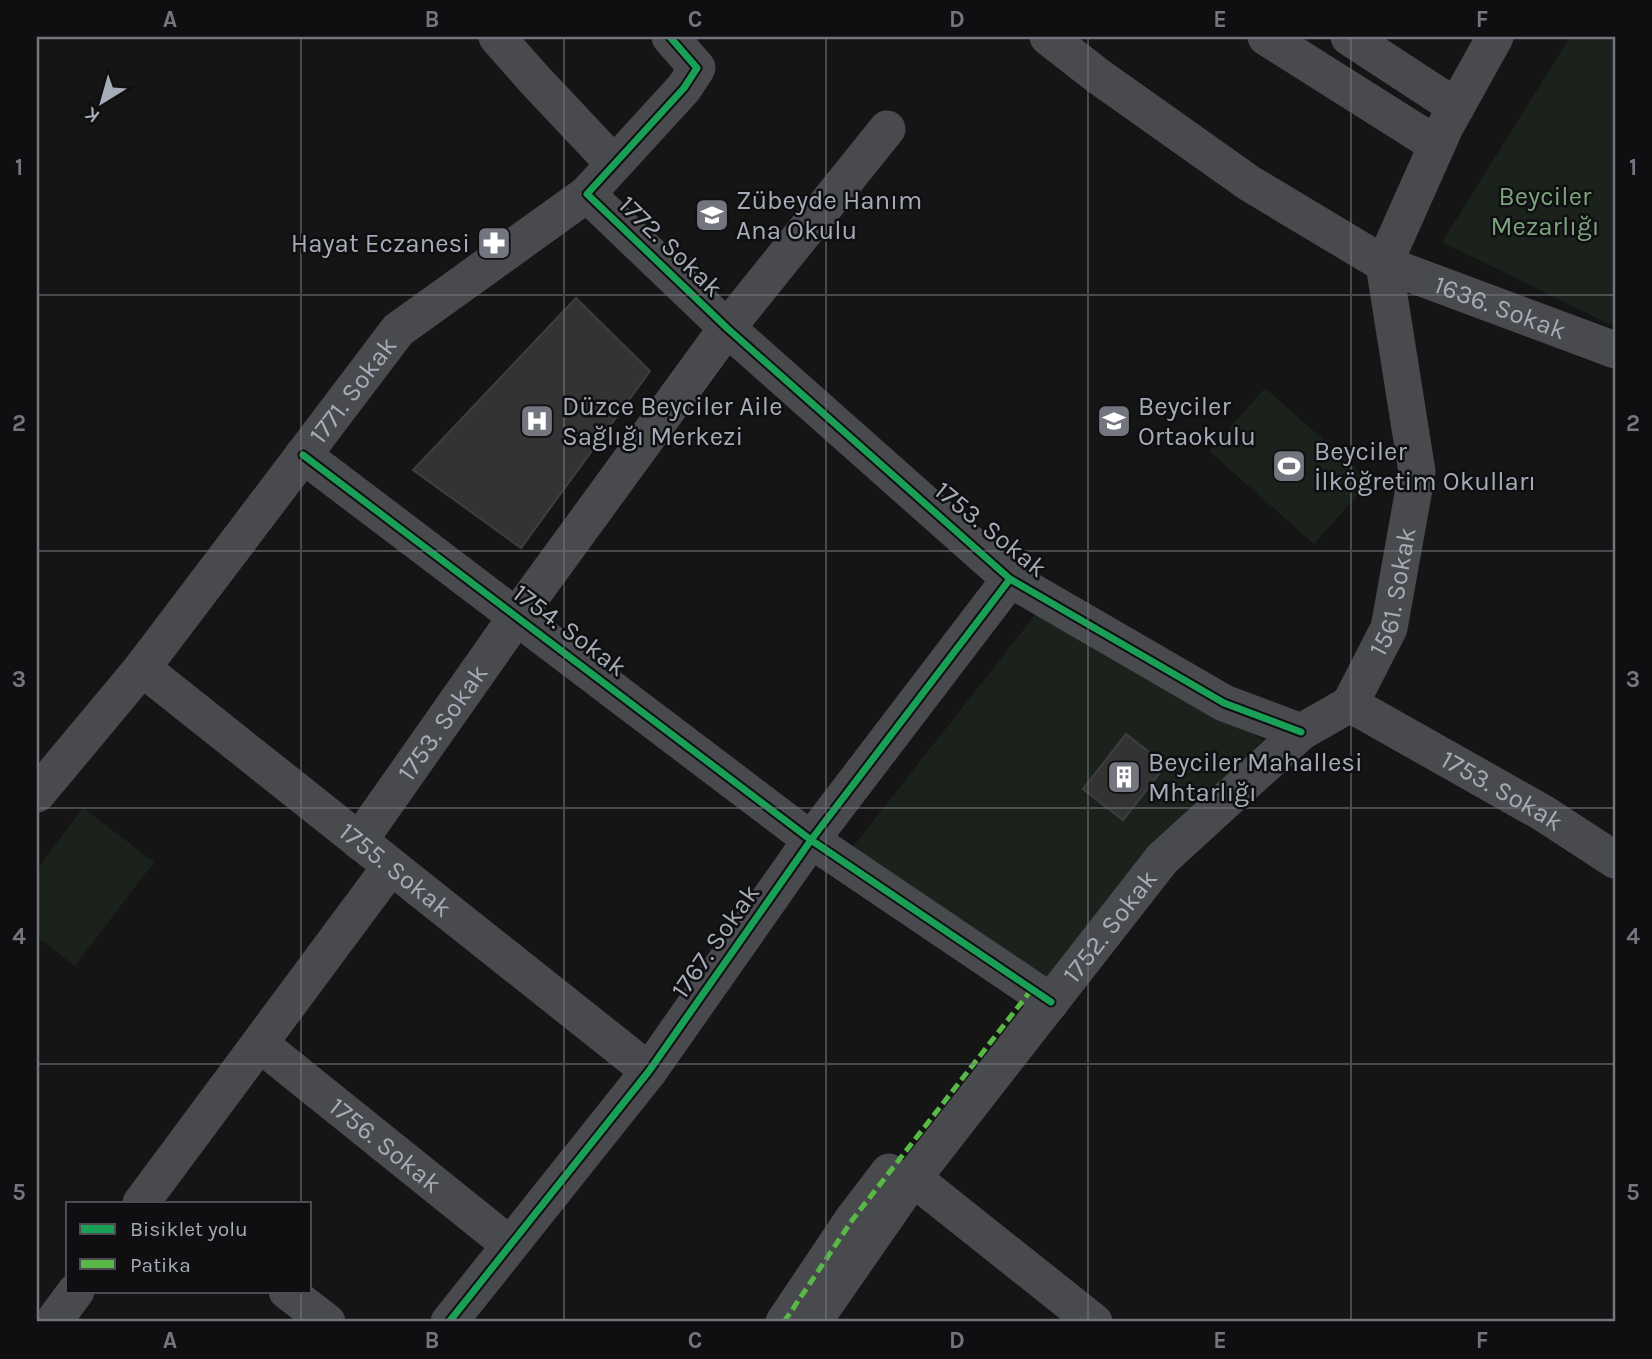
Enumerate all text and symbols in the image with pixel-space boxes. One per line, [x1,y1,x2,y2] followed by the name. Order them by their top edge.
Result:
[163,6,177,33] text: A
[425,6,439,33] text: B
[688,6,702,33] text: C
[949,6,965,33] text: D
[1213,6,1227,33] text: E
[1476,6,1488,33] text: F
[66,66,136,136] north arrow
[80,102,104,127] text: K
[15,154,23,181] text: 1
[1629,154,1637,181] text: 1
[1491,181,1599,242] park label: Beyciler Mezarlığı
[736,185,922,246] place label: Zübeyde Hanım Ana Okulu
[612,189,729,304] street label: 1772. Sokak
[693,196,731,234] school or university icon: Zübeyde Hanım Ana Okulu
[475,224,513,262] pharmacy icon: Hayat Eczanesi
[291,228,470,259] place label: Hayat Eczanesi
[1430,269,1570,346] street label: 1636. Sokak
[303,331,404,450] street label: 1771. Sokak
[562,391,782,452] place label: Düzce Beyciler Aile Sağlığı Merkezi
[1138,391,1256,452] place label: Beyciler Ortaokulu
[518,402,556,440] hospital icon: Düzce Beyciler Aile Sağlığı Merkezi
[1095,402,1133,440] school or university icon: Beyciler Ortaokulu
[12,410,26,437] text: 2
[1626,410,1640,437] text: 2
[1314,436,1536,497] place label: Beyciler İlköğretim Okulları
[1270,447,1308,485] sports icon: Beyciler İlköğretim Okulları
[928,475,1053,584] street label: 1753. Sokak
[1362,525,1423,661] street label: 1561. Sokak
[507,578,633,683] street label: 1754. Sokak
[391,658,494,787] street label: 1753. Sokak
[12,666,26,693] text: 3
[1626,666,1640,693] text: 3
[1436,744,1569,838] street label: 1753. Sokak
[1148,747,1363,808] place label: Beyciler Mahallesi Mhtarlığı
[1105,758,1143,796] building icon: Beyciler Mahallesi Mhtarlığı
[333,816,458,924] street label: 1755. Sokak
[1056,864,1164,989] street label: 1752. Sokak
[665,878,766,1004] street label: 1767. Sokak
[12,923,26,950] text: 4
[1626,923,1640,950] text: 4
[323,1091,447,1200] street label: 1756. Sokak
[12,1179,26,1206] text: 5
[1626,1179,1640,1206] text: 5
[66,1202,312,1292] legend
[130,1217,248,1241] text: Bisiklet yolu
[130,1253,191,1277] text: Patika
[163,1327,177,1354] text: A
[425,1327,439,1354] text: B
[688,1327,702,1354] text: C
[949,1327,965,1354] text: D
[1213,1327,1227,1354] text: E
[1476,1327,1488,1354] text: F

